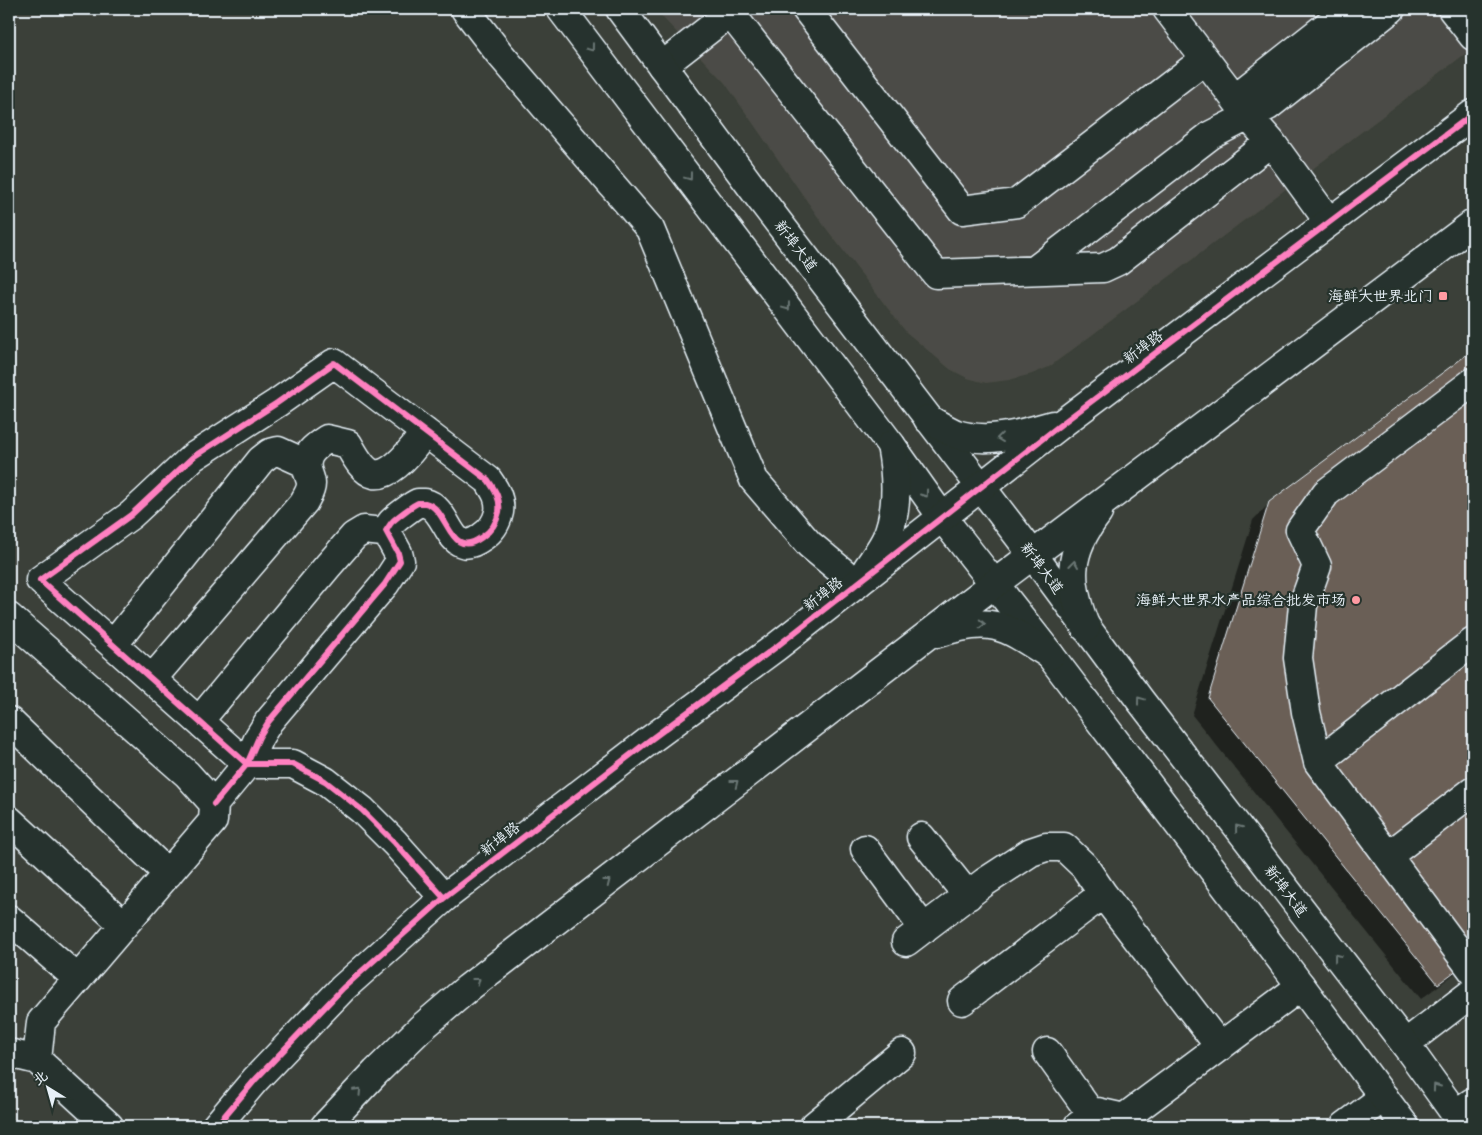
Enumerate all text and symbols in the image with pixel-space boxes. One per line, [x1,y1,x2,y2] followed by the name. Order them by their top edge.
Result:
[585,42,593,51] one-way arrow
[683,171,691,180] one-way arrow
[771,217,821,275] street label: 新埠大道
[1328,287,1433,305] place label: 海鲜大世界北门
[1437,290,1449,302] marker: 海鲜大世界北门
[781,301,790,311] one-way arrow
[1120,326,1166,368] street label: 新埠路
[996,432,1004,443] one-way arrow
[919,488,928,498] one-way arrow
[1017,539,1067,597] street label: 新埠大道
[1068,560,1079,568] one-way arrow
[800,573,846,615] street label: 新埠路
[1136,591,1346,609] place label: 海鲜大世界水产品综合批发市场
[1350,594,1362,606] marker: 海鲜大世界水产品综合批发市场
[978,619,986,630] one-way arrow
[1137,697,1145,706] one-way arrow
[729,780,739,789] one-way arrow
[477,818,523,860] street label: 新埠路
[1235,825,1244,834] one-way arrow
[1261,862,1311,920] street label: 新埠大道
[601,880,610,888] one-way arrow
[1334,954,1343,963] one-way arrow
[471,978,481,987] one-way arrow
[22,1062,72,1112] north arrow
[30,1067,51,1089] text: 北
[1433,1083,1442,1093] one-way arrow
[352,1087,361,1096] one-way arrow

